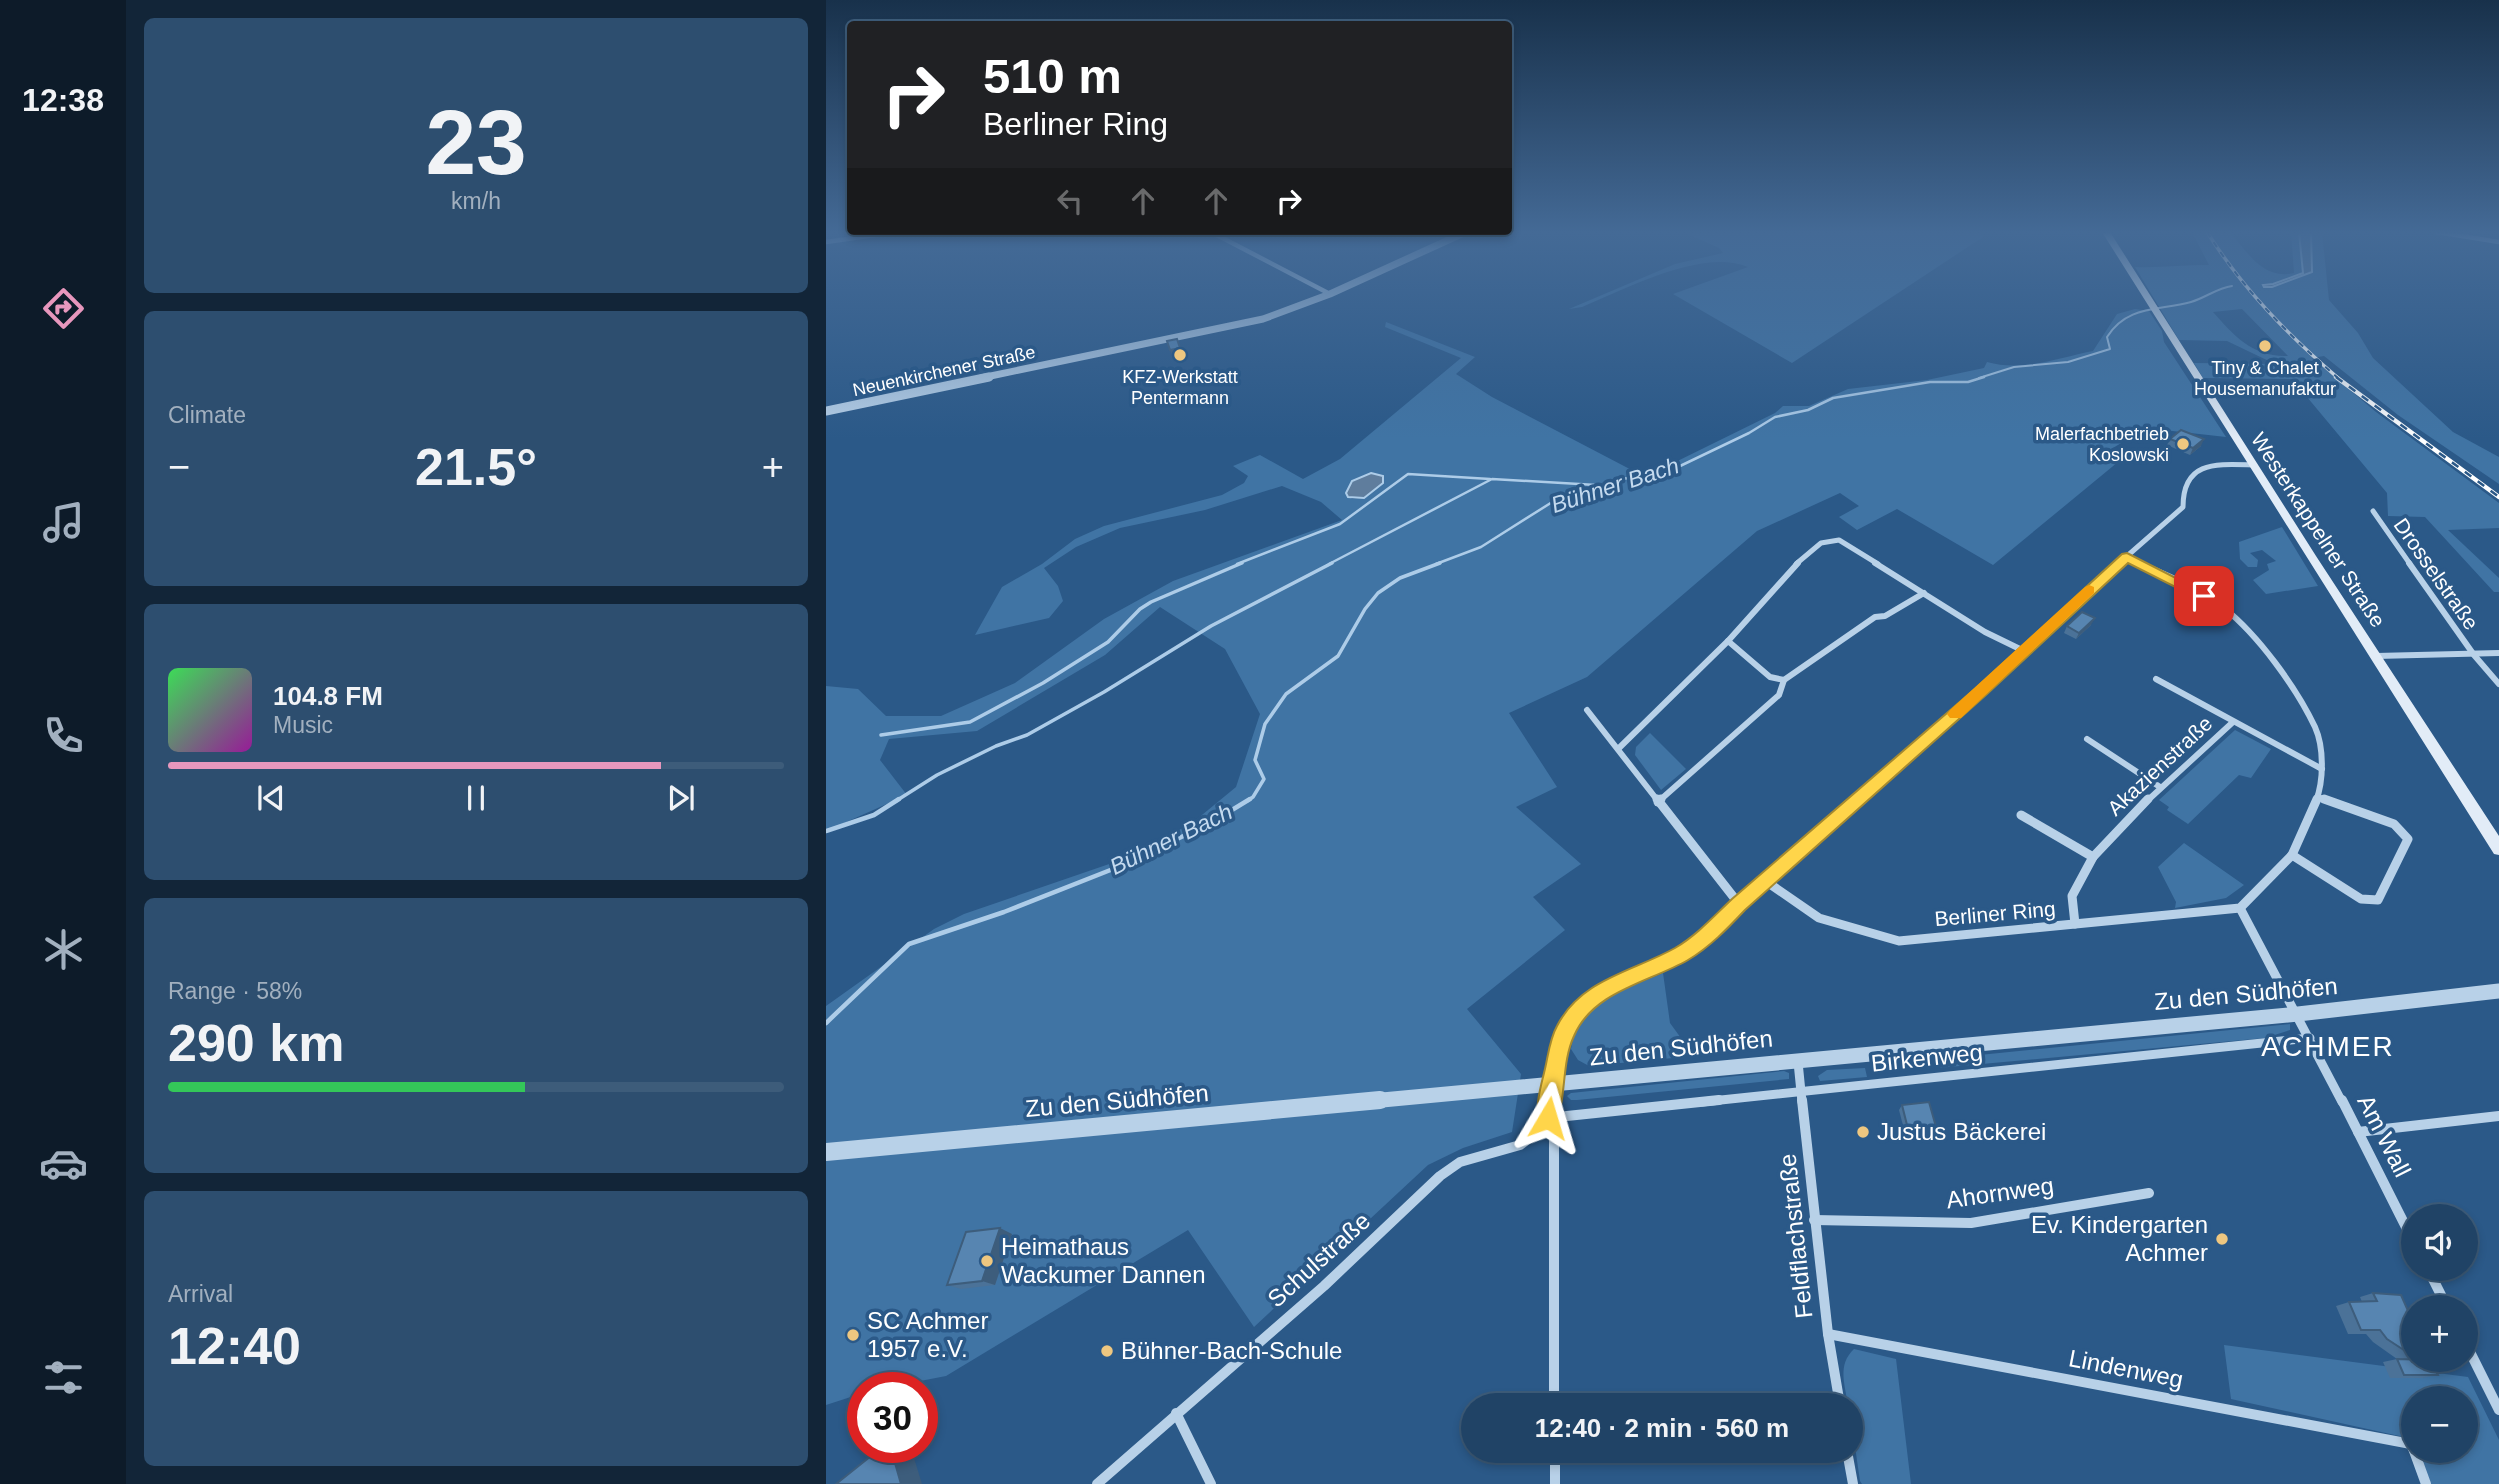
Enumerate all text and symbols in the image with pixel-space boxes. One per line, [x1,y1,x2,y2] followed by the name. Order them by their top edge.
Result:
[868,49,959,140] icon: right
[983,49,1122,103] text: 510 m
[22,82,104,118] text: 12:38
[425,92,527,193] text: 23
[983,106,1168,142] text: Berliner Ring
[1051,182,1089,220] icon: left
[1124,182,1162,220] icon: ahead
[1197,182,1235,220] icon: ahead
[1270,182,1308,220] icon: right
[451,188,501,214] text: km/h
[39,284,88,333] icon: directions
[2257,338,2273,354] marker: Tiny & Chalet Housemanufaktur
[851,342,1037,400] street label: Neuenkirchener Straße
[1172,347,1188,363] marker: KFZ-Werkstatt Pentermann
[2194,358,2336,399] place label: Tiny & Chalet Housemanufaktur
[1122,367,1238,408] place label: KFZ-Werkstatt Pentermann
[168,402,246,428] text: Climate
[2035,424,2169,465] place label: Malerfachbetrieb Koslowski
[2247,428,2390,631] street label: Westerkappelner Straße
[2175,436,2191,452] marker: Malerfachbetrieb Koslowski
[415,438,537,496] text: 21.5°
[168,446,190,488] text: −
[762,446,784,488] text: +
[1548,452,1682,518] water label: Bühner Bach
[39,498,88,547] icon: music
[2390,514,2483,634] street label: Drosselstraße
[2174,566,2234,626] pin
[2185,577,2223,615] icon: arrive
[273,681,383,711] text: 104.8 FM
[39,711,88,760] icon: phone
[2103,711,2217,820] street label: Akazienstraße
[273,712,333,738] text: Music
[252,779,290,817] icon: previous
[457,779,495,817] icon: pause
[662,779,700,817] icon: next
[1106,798,1236,880] water label: Bühner Bach
[1933,897,2056,930] street label: Berliner Ring
[39,925,88,974] icon: climate
[2153,972,2339,1015] street label: Zu den Südhöfen
[168,978,302,1004] text: Range · 58%
[168,1014,344,1072] text: 290 km
[1588,1024,1774,1071] street label: Zu den Südhöfen
[2261,1031,2395,1062] district label: ACHMER
[1870,1038,1984,1077] street label: Birkenweg
[1024,1079,1210,1122] street label: Zu den Südhöfen
[1511,1081,1585,1155] position arrow
[2352,1090,2417,1181] street label: Am Wall
[1877,1118,2046,1145] place label: Justus Bäckerei
[1855,1124,1871,1140] marker: Justus Bäckerei
[39,1139,88,1188] icon: car
[1773,1152,1818,1320] street label: Feldflachstraße
[1945,1172,2055,1213] street label: Ahornweg
[2401,1204,2478,1463] map controls
[2401,1204,2478,1281] button: sound
[1262,1207,1375,1313] street label: Schulstraße
[2031,1211,2208,1266] place label: Ev. Kindergarten Achmer
[2214,1231,2230,1247] marker: Ev. Kindergarten Achmer
[1001,1233,1206,1288] place label: Heimathaus Wackumer Dannen
[979,1253,995,1269] marker: Heimathaus Wackumer Dannen
[168,1281,233,1307] text: Arrival
[2401,1295,2478,1372] button: +
[867,1307,988,1362] place label: SC Achmer 1957 e.V.
[168,1317,301,1375] text: 12:40
[845,1327,861,1343] marker: SC Achmer 1957 e.V.
[1121,1337,1342,1364] place label: Bühner-Bach-Schule
[1099,1343,1115,1359] marker: Bühner-Bach-Schule
[2067,1344,2186,1393] street label: Lindenweg
[39,1353,88,1402] icon: filters
[847,1372,938,1463] speed limit sign: 30
[2401,1386,2478,1463] button: −
[1535,1413,1789,1443] text: 12:40 · 2 min · 560 m

